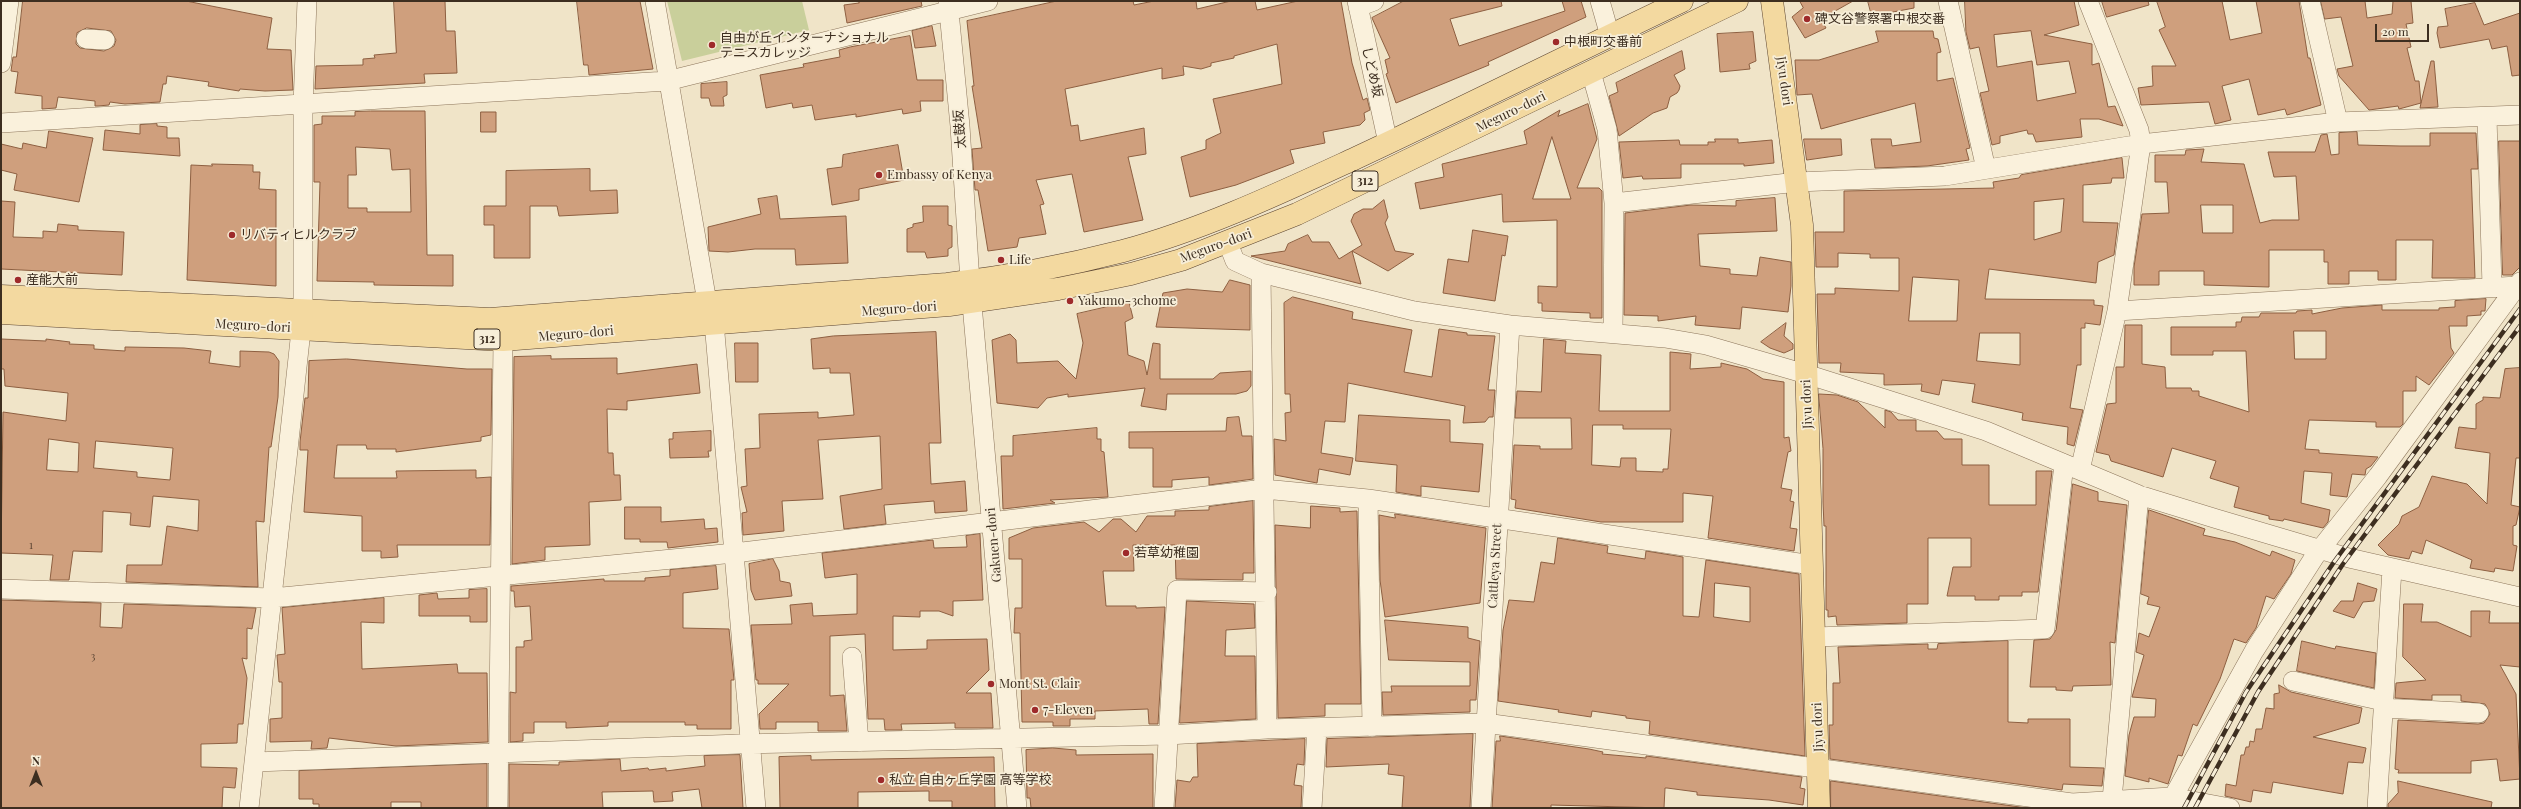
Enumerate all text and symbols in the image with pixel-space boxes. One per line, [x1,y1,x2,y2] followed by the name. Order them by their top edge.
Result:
[1815,11,1945,27] place label: 碑文谷警察署中根交番
[1802,14,1812,24] marker: 碑文谷警察署中根交番
[2377,16,2431,42] scale bar
[2382,23,2409,39] text: 20 m
[720,30,889,61] place label: 自由が丘インターナショナル テニスカレッジ
[1564,34,1642,50] place label: 中根町交番前
[1551,37,1561,47] marker: 中根町交番前
[707,40,717,50] marker: 自由が丘インターナショナル テニスカレッジ
[1359,45,1385,99] street label: しどめ坂
[1773,55,1795,107] street label: Jiyu dori
[1474,88,1548,136] street label: Meguro-dori
[951,109,969,149] street label: 太鼓坂
[887,167,992,183] place label: Embassy of Kenya
[874,170,884,180] marker: Embassy of Kenya
[1352,171,1378,191] road number: 312
[1178,226,1254,266] street label: Meguro-dori
[240,227,357,243] place label: リバティヒルクラブ
[227,230,237,240] marker: リバティヒルクラブ
[1009,252,1031,268] place label: Life
[996,255,1006,265] marker: Life
[26,272,78,288] place label: 産能大前
[13,275,23,285] marker: 産能大前
[1078,293,1176,309] place label: Yakumo-3chome
[1065,296,1075,306] marker: Yakumo-3chome
[861,299,937,319] street label: Meguro-dori
[215,316,291,336] street label: Meguro-dori
[538,323,614,345] street label: Meguro-dori
[474,329,500,349] road number: 312
[1798,379,1816,429] street label: Jiyu dori
[983,507,1005,583] street label: Gakuen-dori
[1485,523,1505,609] street label: Cattleya Street
[29,539,33,553] house number: 1
[1134,545,1199,561] place label: 若草幼稚園
[1121,548,1131,558] marker: 若草幼稚園
[91,650,95,664] house number: 3
[999,676,1080,692] place label: Mont St. Clair
[986,679,996,689] marker: Mont St. Clair
[1043,702,1093,718] place label: 7-Eleven
[1809,702,1827,752] street label: Jiyu dori
[1030,705,1040,715] marker: 7-Eleven
[16,753,56,793] north arrow
[32,753,40,768] text: N
[889,772,1051,788] place label: 私立 自由ヶ丘学園 高等学校
[876,775,886,785] marker: 私立 自由ヶ丘学園 高等学校

